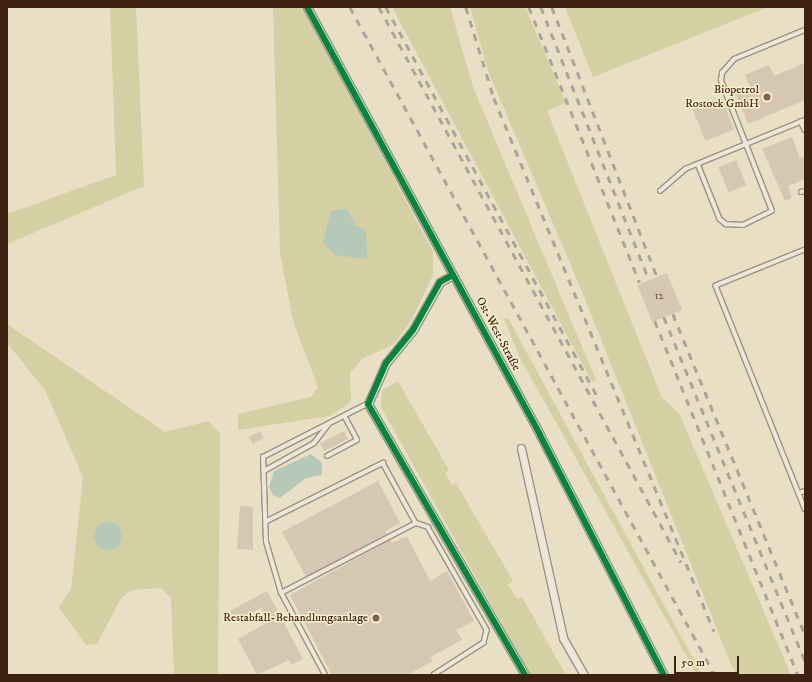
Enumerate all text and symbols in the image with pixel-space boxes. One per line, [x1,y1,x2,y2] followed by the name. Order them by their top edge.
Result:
[685,83,759,111] place label: Biopetrol Rostock GmbH
[762,92,772,102] marker: Biopetrol Rostock GmbH
[655,291,663,303] house number: 12
[473,295,523,373] street label: Ost-West-Straße
[223,611,368,625] place label: Restabfall-Behandlungsanlage
[371,613,381,623] marker: Restabfall-Behandlungsanlage
[676,648,741,674] scale bar
[681,655,705,670] text: 50 m

